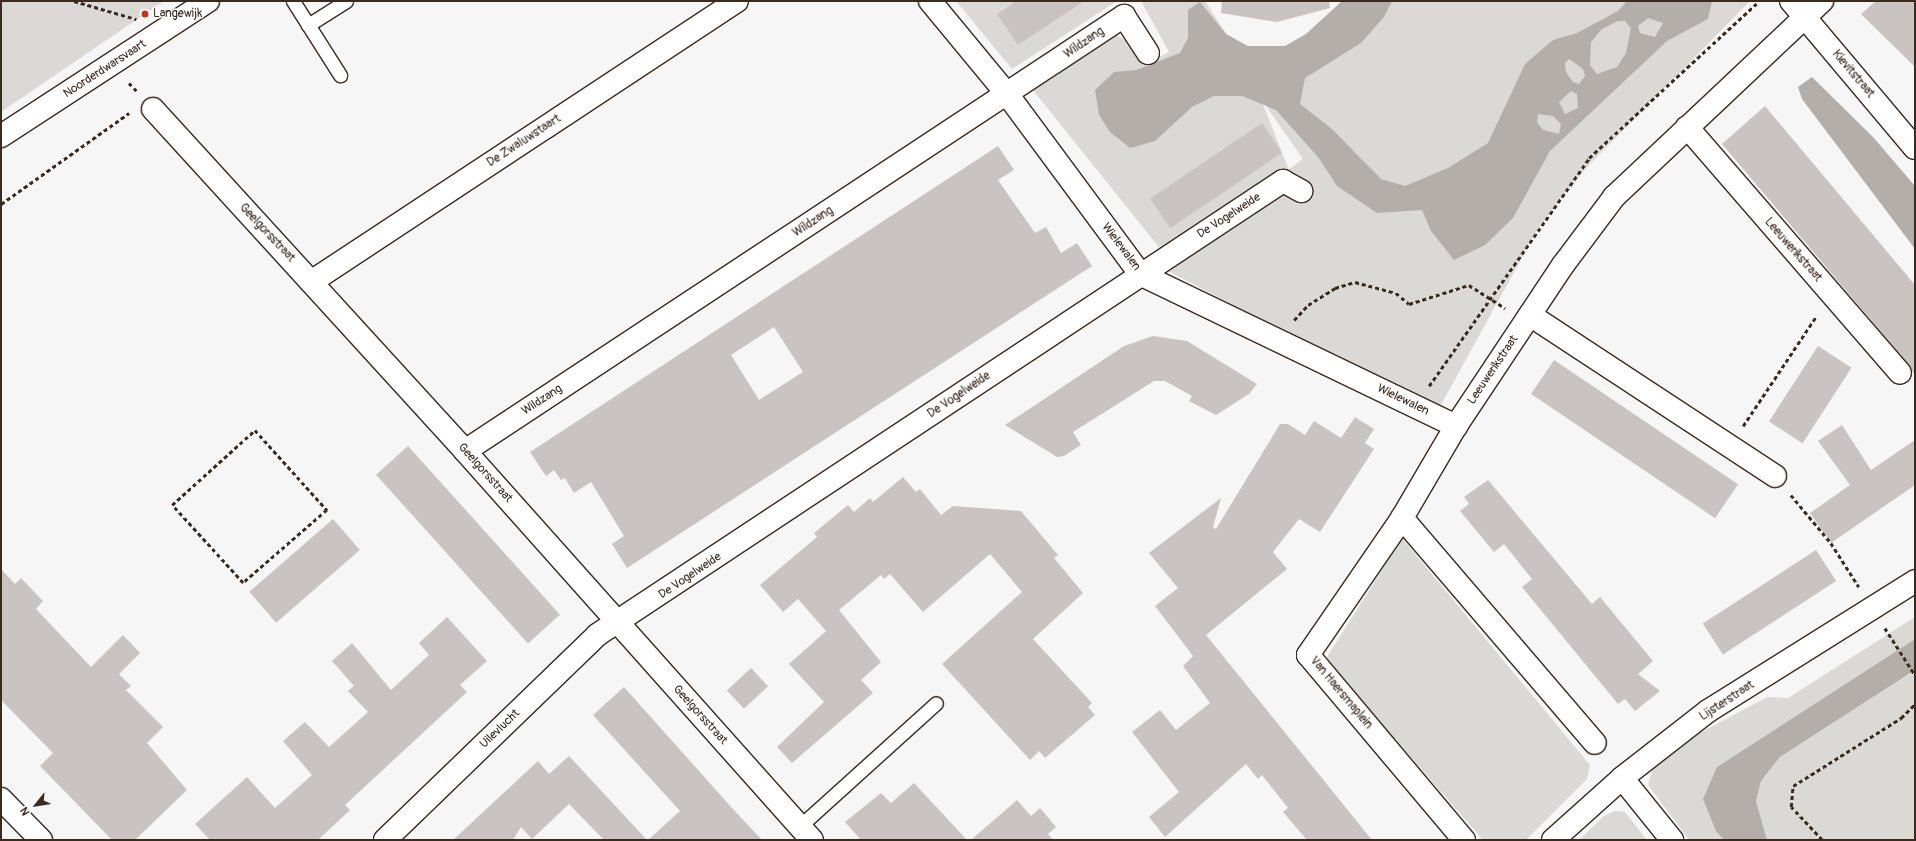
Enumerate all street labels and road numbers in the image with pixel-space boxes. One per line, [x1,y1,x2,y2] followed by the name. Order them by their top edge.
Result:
[1061,24,1107,62] street label: Wildzang
[61,37,149,101] street label: Noorderdwarsvaart
[1829,47,1877,101] street label: Kievitstraat
[484,112,564,170] street label: De Zwaluwstaart
[1195,190,1263,242] street label: De Vogelweide
[236,201,298,265] street label: Geelgorsstraat
[790,204,836,240] street label: Wildzang
[1761,215,1825,285] street label: Leeuwerikstraat
[1098,220,1144,274] street label: Wielewalen
[1465,333,1521,407] street label: Leeuwerikstraat
[925,369,993,421] street label: De Vogelweide
[1375,381,1431,419] street label: Wielewalen
[519,382,565,418] street label: Wildzang
[455,440,515,506] street label: Geelgorsstraat
[656,550,724,602] street label: De Vogelweide
[1307,654,1375,732] street label: Van Haersmaplein
[1697,678,1757,724] street label: Lijsterstraat
[670,682,730,748] street label: Geelgorsstraat
[477,707,523,751] street label: Uilevlucht

